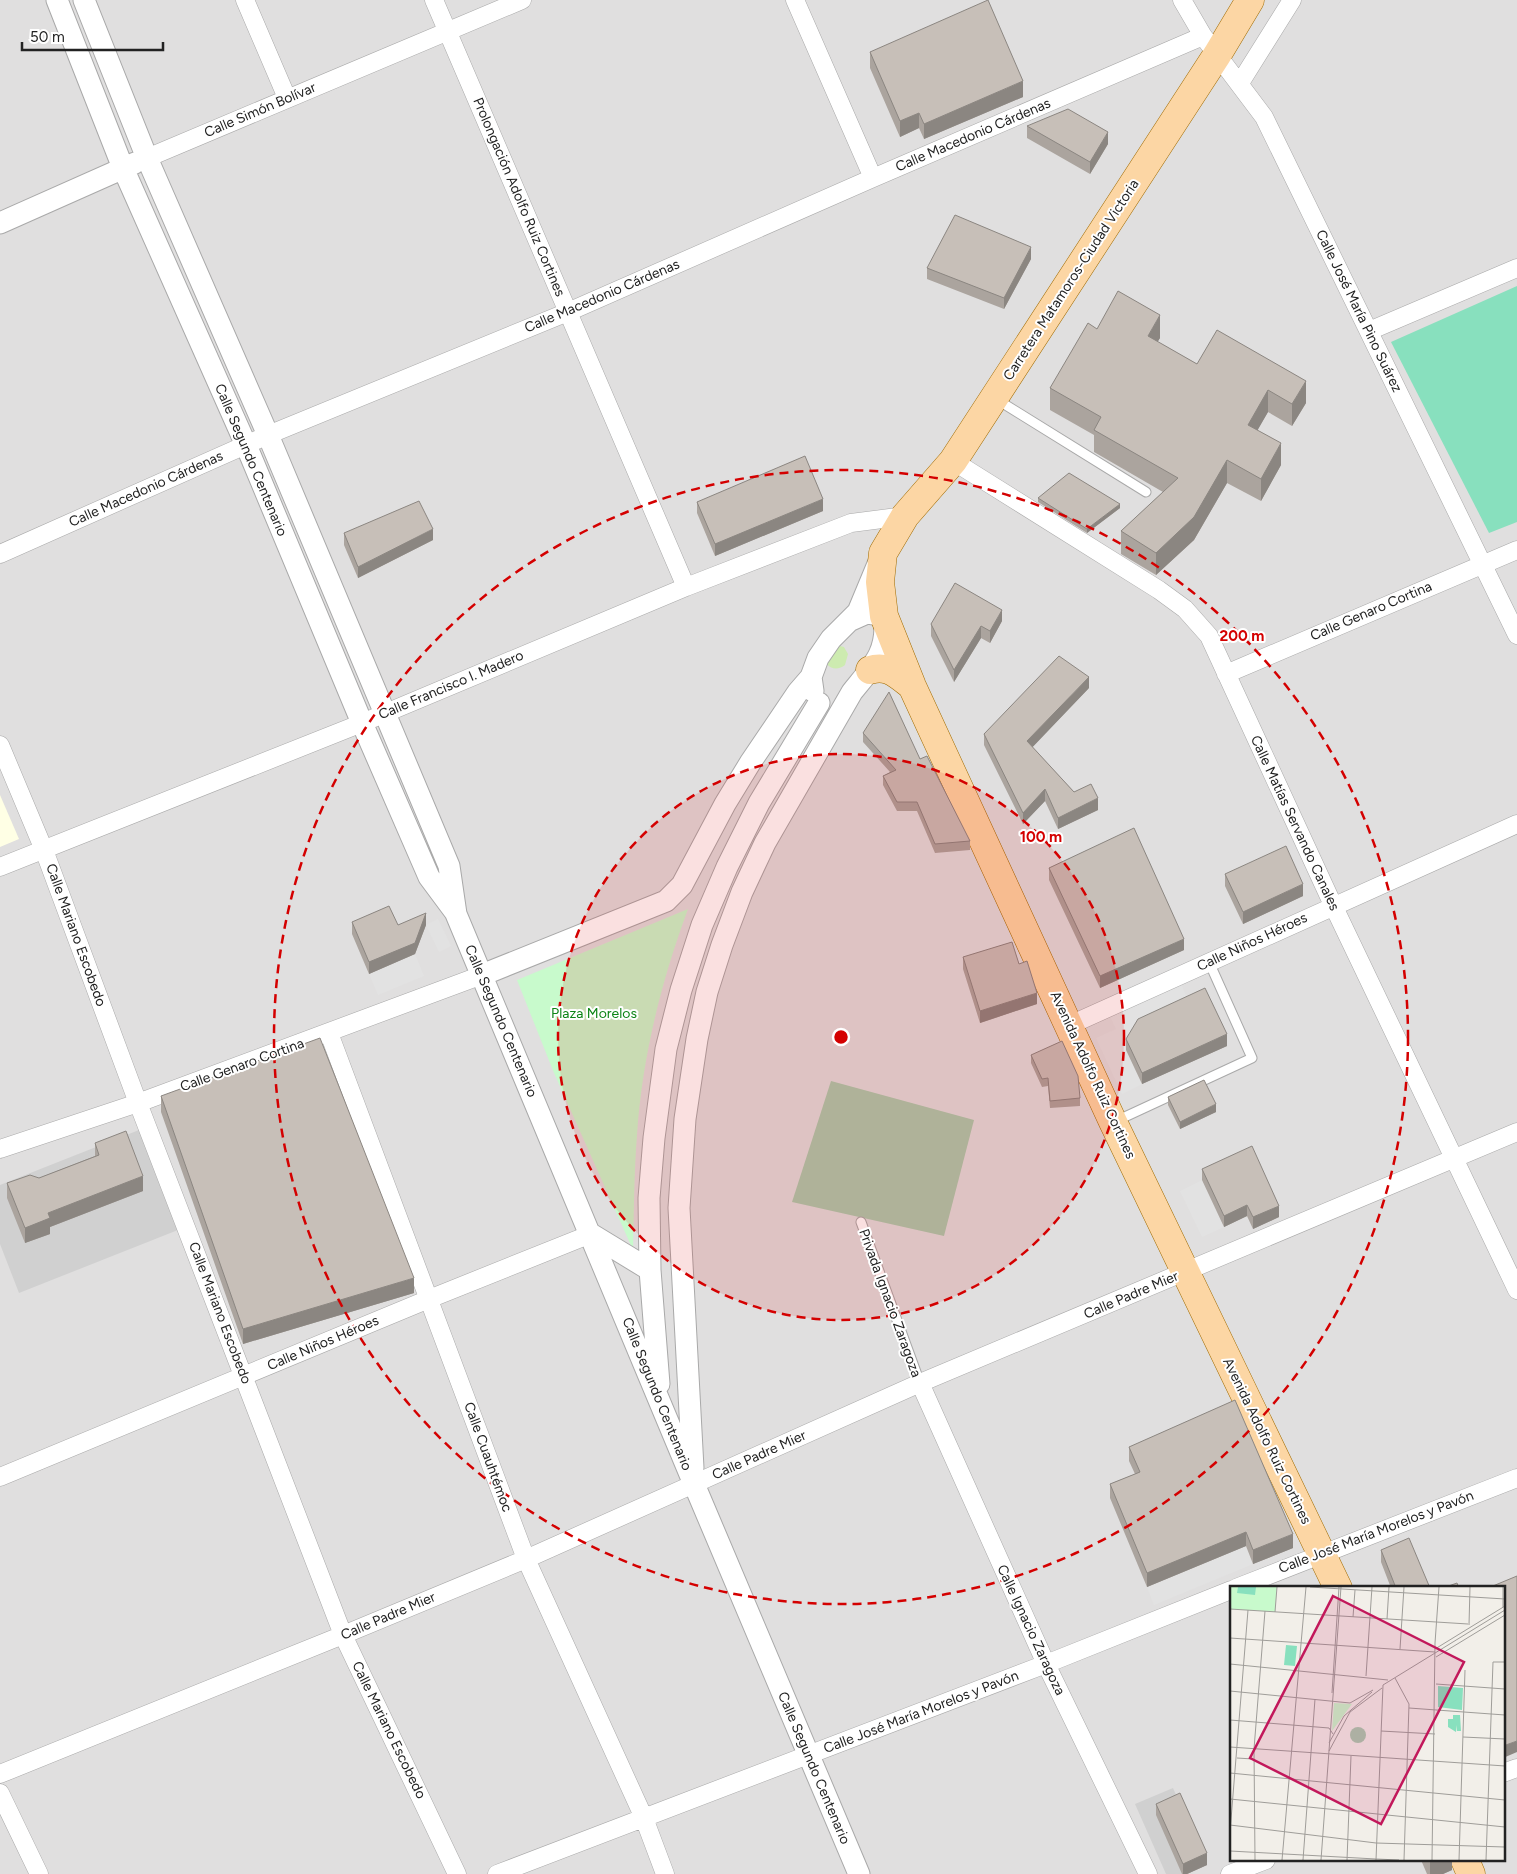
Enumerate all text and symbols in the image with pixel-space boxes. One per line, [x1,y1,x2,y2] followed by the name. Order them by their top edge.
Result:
[22,20,164,52] scale bar
[30,28,65,46] text: 50 m
[202,79,319,141] street label: Calle Simón Bolívar
[469,95,569,299] street label: Prolongación Adolfo Ruiz Cortines
[893,95,1053,175] street label: Calle Macedonio Cárdenas
[999,176,1143,384] street label: Carretera Matamoros-Ciudad Victoria
[1312,227,1406,395] street label: Calle José María Pino Suárez
[522,256,682,336] street label: Calle Macedonio Cárdenas
[211,381,291,539] street label: Calle Segundo Centenario
[66,447,226,531] street label: Calle Macedonio Cárdenas
[1308,578,1434,644] street label: Calle Genaro Cortina
[1220,627,1264,645] text: 200 m
[376,647,526,723] street label: Calle Francisco I. Madero
[1247,733,1343,913] street label: Calle Matías Servando Canales
[1020,828,1062,846] text: 100 m
[42,861,110,1009] street label: Calle Mariano Escobedo
[1194,909,1310,975] street label: Calle Niños Héroes
[461,942,541,1100] street label: Calle Segundo Centenario
[1047,988,1139,1162] street label: Avenida Adolfo Ruiz Cortines
[551,1005,637,1022] park label: Plaza Morelos
[832,1028,850,1046] centre of rings
[178,1035,306,1095] street label: Calle Genaro Cortina
[855,1226,925,1380] street label: Privada Ignacio Zaragoza
[185,1240,255,1386] street label: Calle Mariano Escobedo
[1081,1267,1181,1323] street label: Calle Padre Mier
[265,1312,381,1374] street label: Calle Niños Héroes
[618,1315,696,1473] street label: Calle Segundo Centenario
[1219,1355,1315,1527] street label: Avenida Adolfo Ruiz Cortines
[460,1400,516,1515] street label: Calle Cuauhtémoc
[709,1427,809,1483] street label: Calle Padre Mier
[1276,1487,1476,1577] street label: Calle José María Morelos y Pavón
[993,1562,1069,1698] street label: Calle Ignacio Zaragoza
[1230,1586,1504,1862] inset map
[338,1588,438,1644] street label: Calle Padre Mier
[348,1659,430,1801] street label: Calle Mariano Escobedo
[821,1667,1021,1757] street label: Calle José María Morelos y Pavón
[774,1689,854,1847] street label: Calle Segundo Centenario

